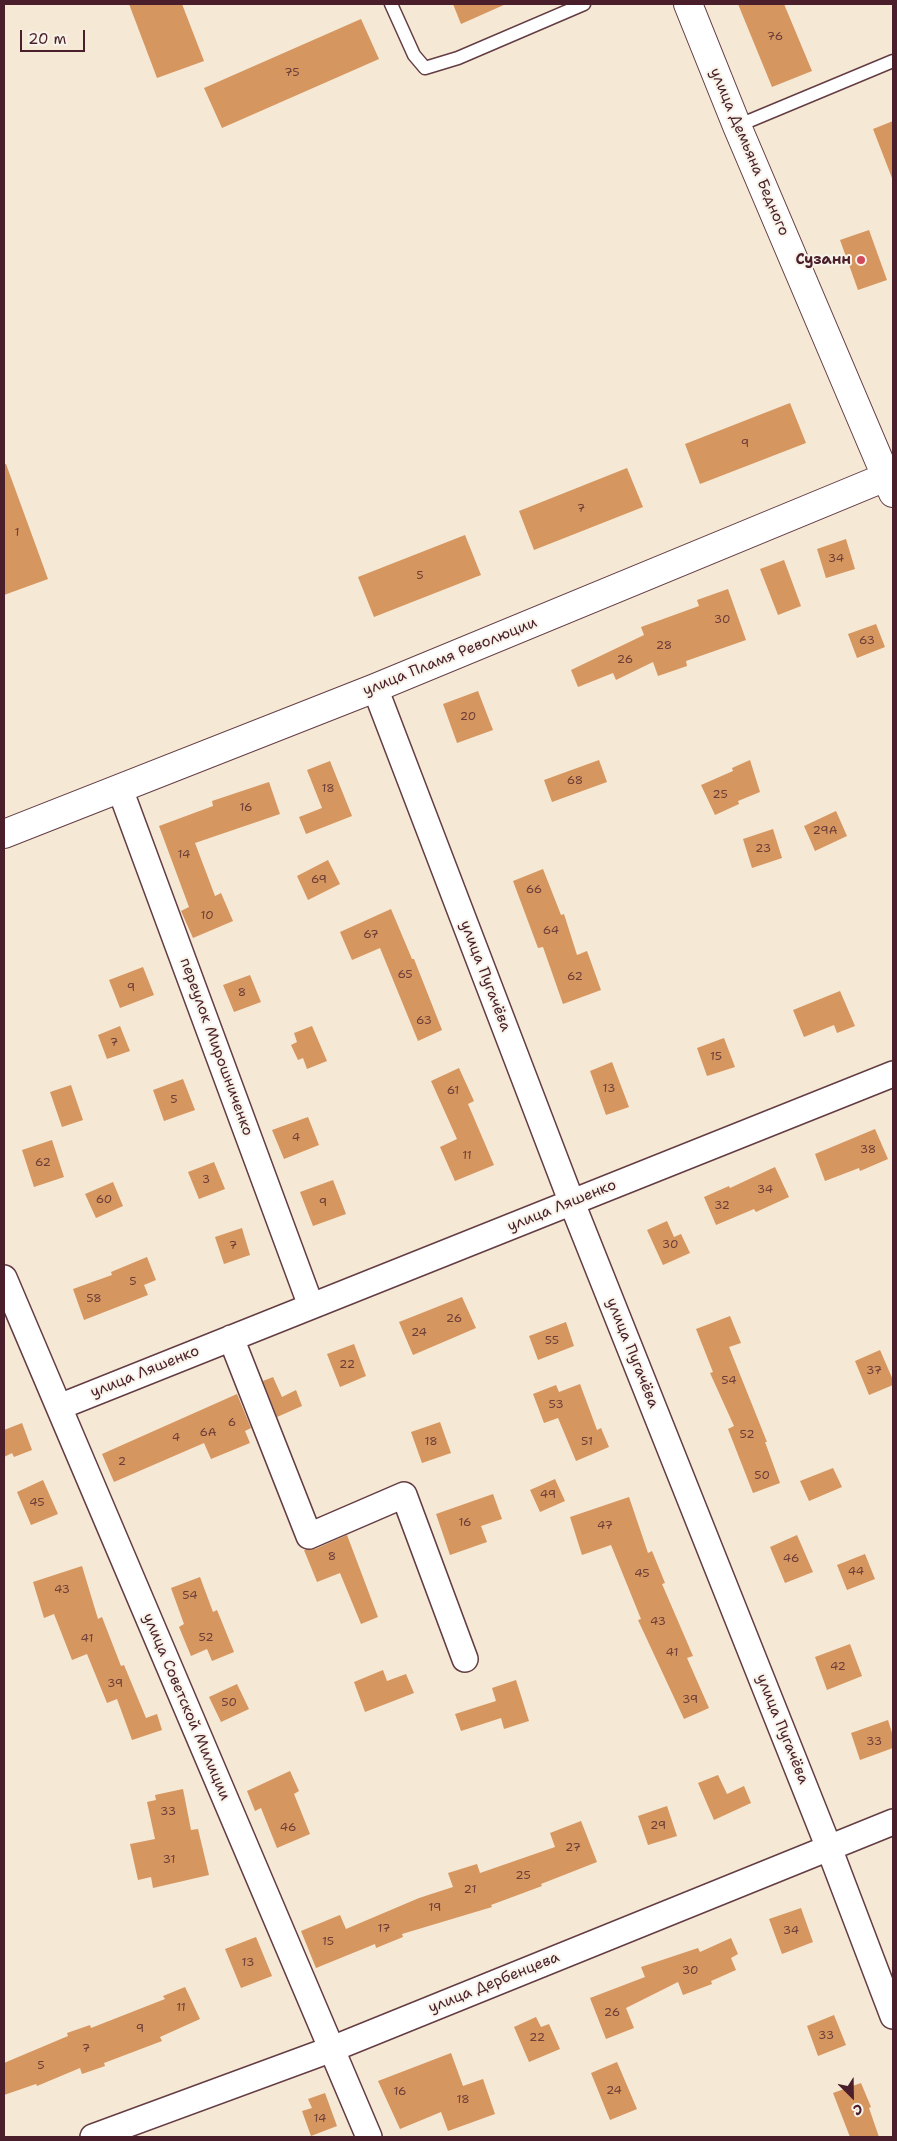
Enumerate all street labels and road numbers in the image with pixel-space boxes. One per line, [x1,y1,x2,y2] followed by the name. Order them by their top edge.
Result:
[705,65,793,239] street label: улица Демьяна Бедного
[360,614,540,700] street label: улица Пламя Революции
[456,918,514,1034] street label: улица Пугачёва
[175,956,257,1138] street label: переулок Мирошниченко
[505,1176,619,1236] street label: улица Ляшенко
[602,1295,662,1411] street label: улица Пугачёва
[88,1342,202,1402] street label: улица Ляшенко
[138,1611,234,1803] street label: улица Советской Милиции
[752,1671,812,1787] street label: улица Пугачёва
[426,1949,562,2017] street label: улица Дербенцева

